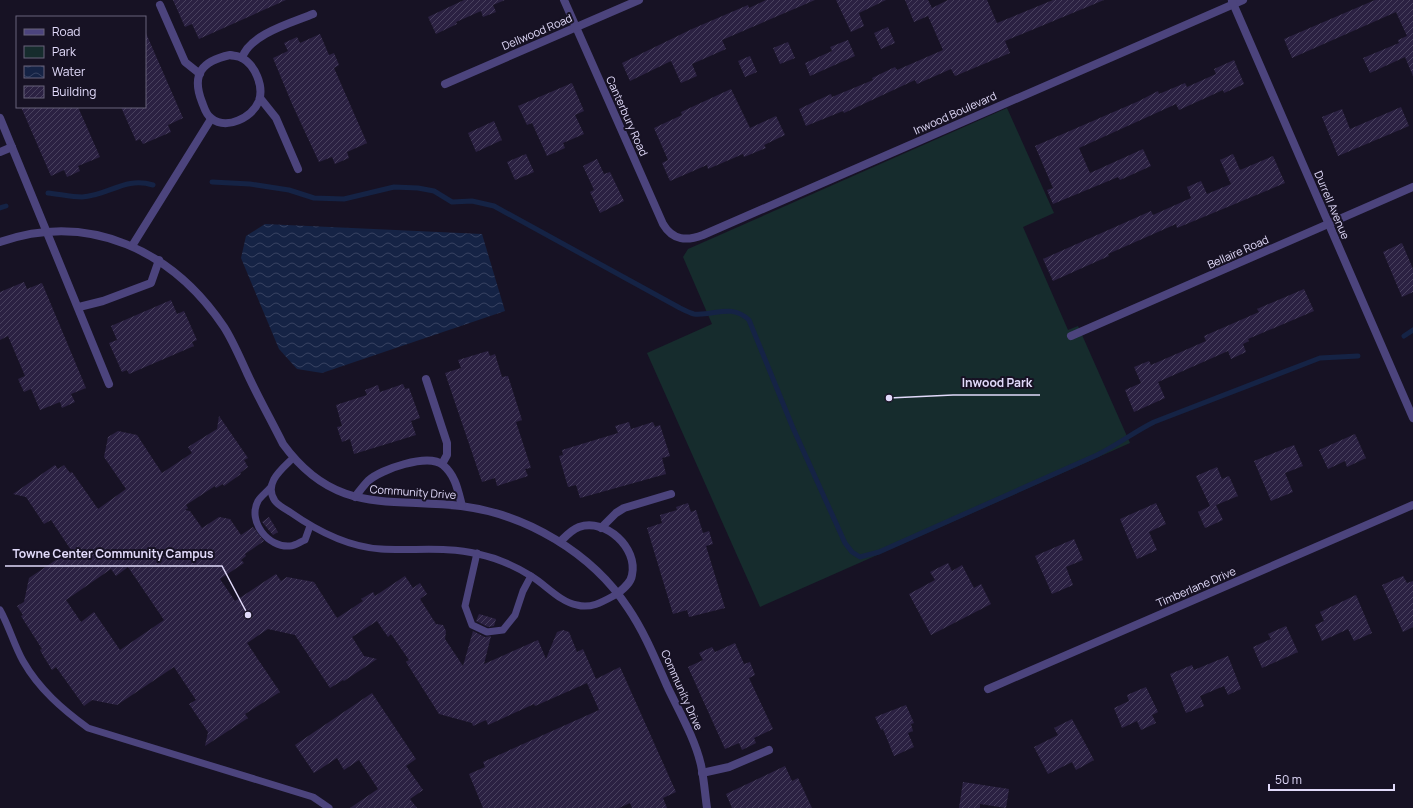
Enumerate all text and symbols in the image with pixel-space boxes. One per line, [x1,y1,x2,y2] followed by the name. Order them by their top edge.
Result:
[499,10,574,53] street label: Dellwood Road
[16,16,146,108] legend
[52,23,80,40] text: Road
[52,43,77,60] text: Park
[52,63,86,80] text: Water
[603,73,652,158] street label: Canterbury Road
[52,83,96,100] text: Building
[911,88,999,138] street label: Inwood Boulevard
[1311,168,1354,242] street label: Durrell Avenue
[1205,231,1271,272] street label: Bellaire Road
[953,371,1040,395] callout: Inwood Park
[962,374,1033,391] text: Inwood Park
[369,481,457,502] street label: Community Drive
[5,542,222,566] callout: Towne Center Community Campus
[12,545,214,562] text: Towne Center Community Campus
[1154,563,1238,610] street label: Timberlane Drive
[658,647,707,733] street label: Community Drive
[1269,766,1394,792] scale bar
[1275,771,1302,788] text: 50 m

